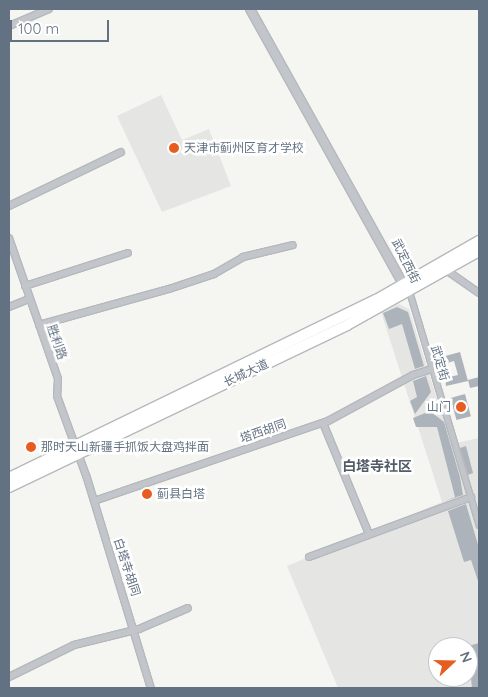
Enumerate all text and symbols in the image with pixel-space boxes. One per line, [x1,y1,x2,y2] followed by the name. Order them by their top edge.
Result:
[12,10,111,42] scale bar
[18,19,59,38] text: 100 m
[184,141,304,155] place label: 天津市蓟州区育才学校
[168,142,180,154] marker: 天津市蓟州区育才学校
[389,236,423,286] street label: 武定西街
[44,323,70,361] street label: 胜利路
[428,344,452,382] street label: 武定街
[221,356,271,390] street label: 长城大道
[427,400,451,414] place label: 山门
[455,401,467,413] marker: 山门
[238,416,288,446] street label: 塔西胡同
[41,440,209,454] place label: 那时天山新疆手抓饭大盘鸡拌面
[25,441,37,453] marker: 那时天山新疆手抓饭大盘鸡拌面
[342,458,412,474] district label: 白塔寺社区
[157,487,205,501] place label: 蓟县白塔
[141,488,153,500] marker: 蓟县白塔
[111,536,143,598] street label: 白塔寺胡同
[428,637,478,687] north arrow
[456,649,476,665] text: N

